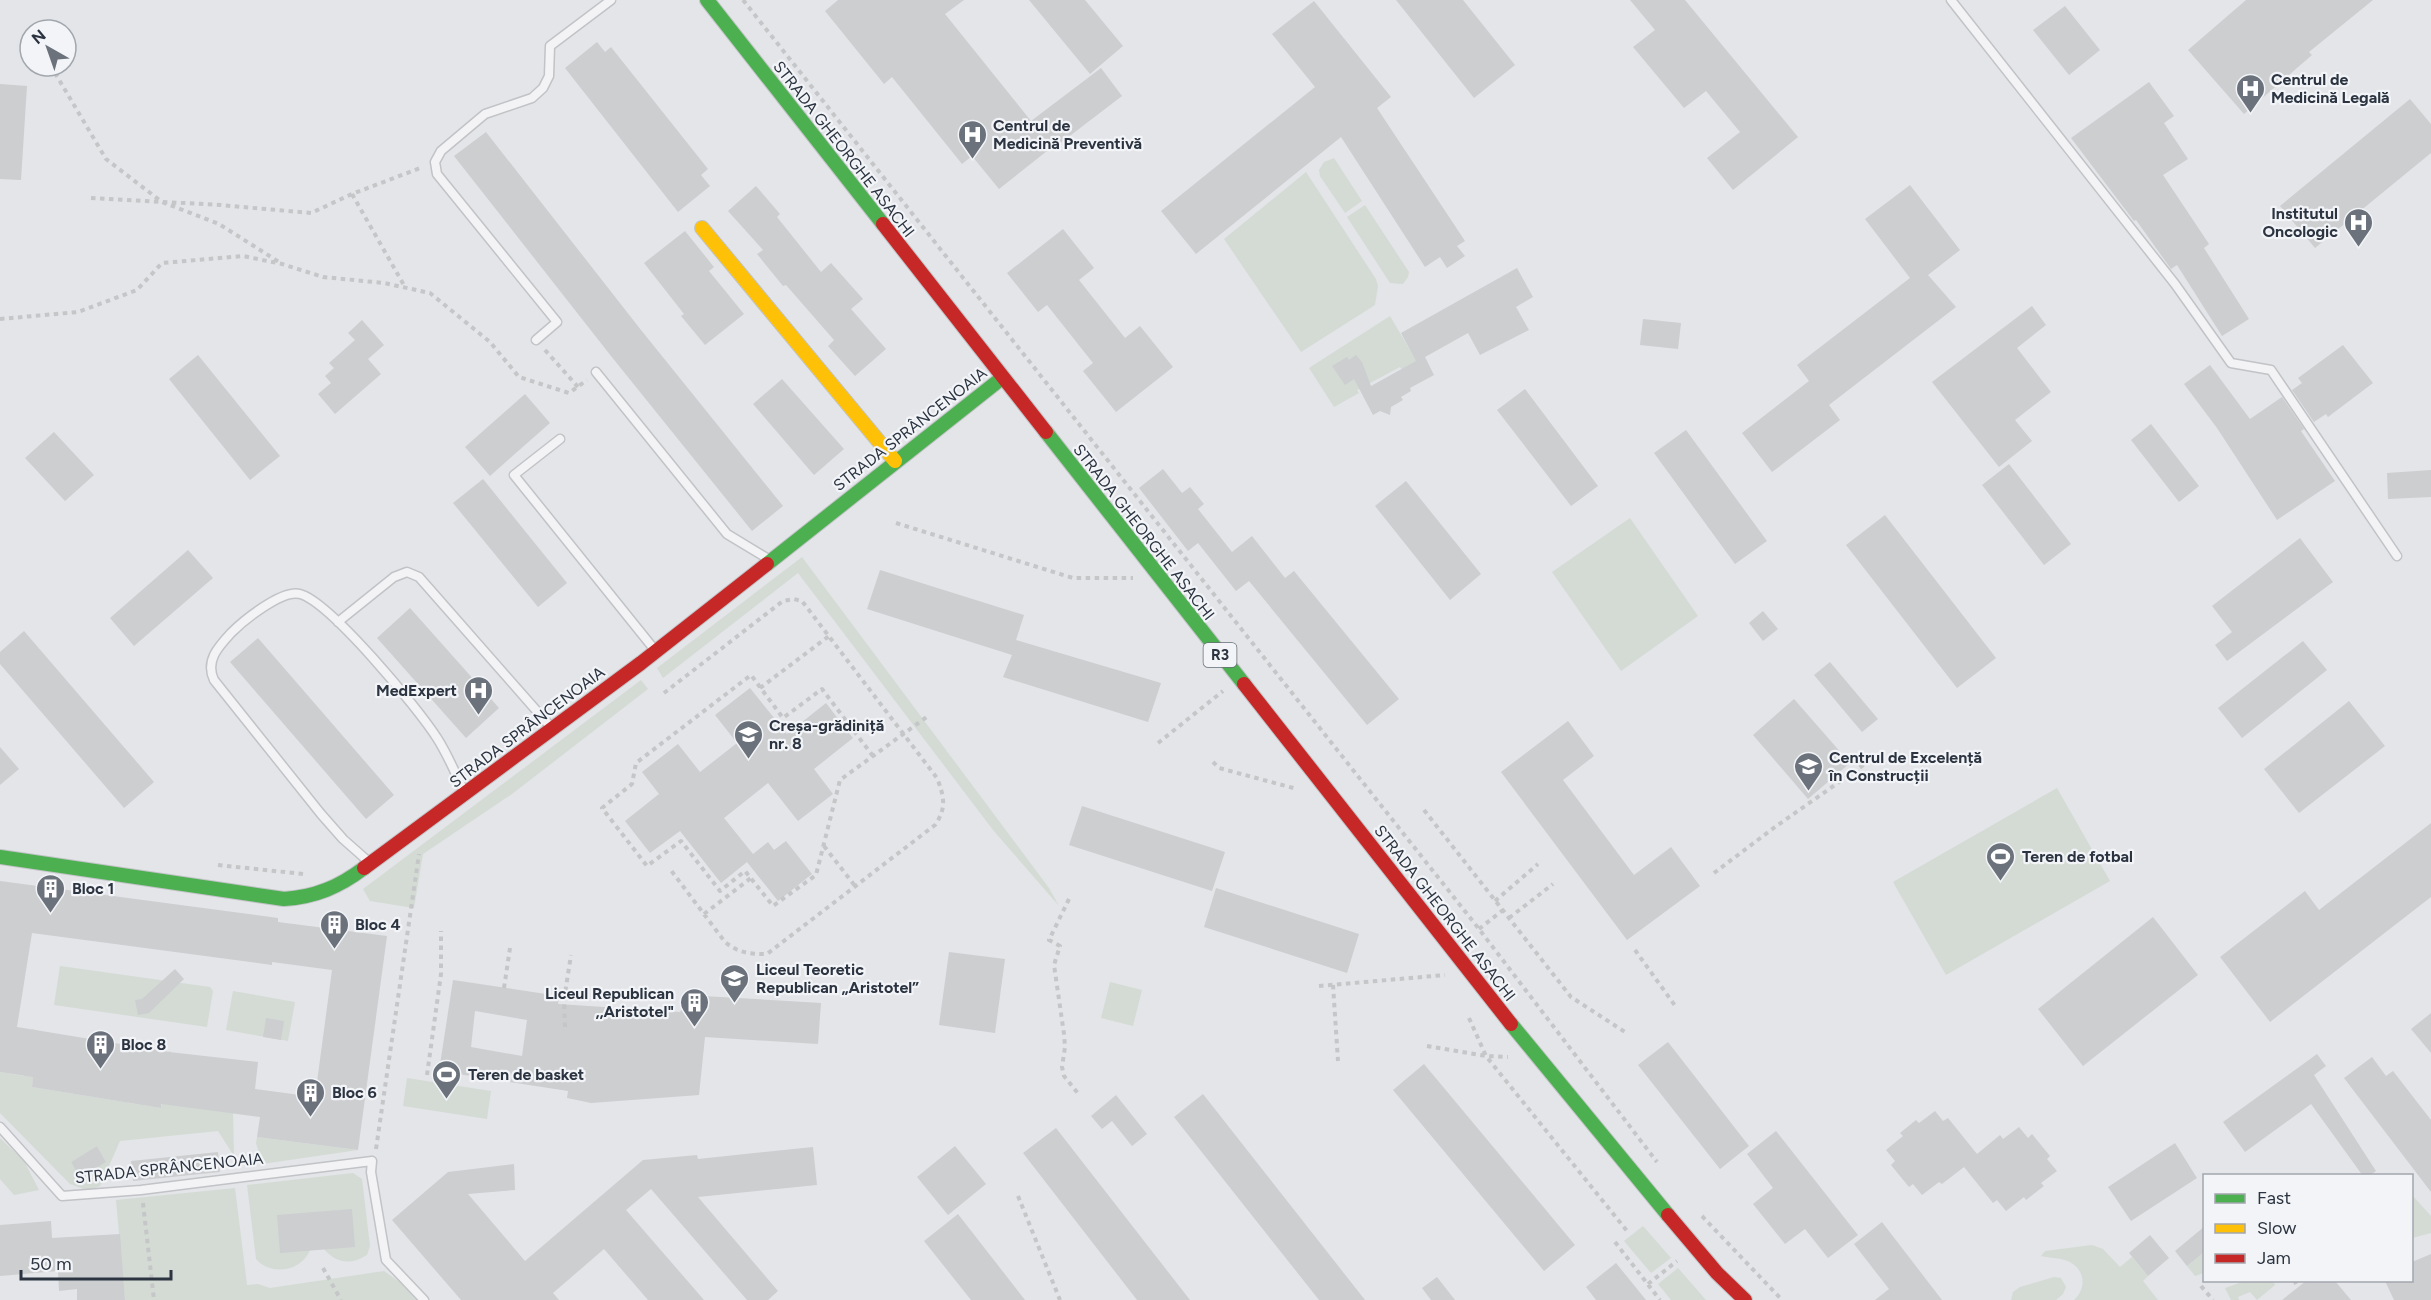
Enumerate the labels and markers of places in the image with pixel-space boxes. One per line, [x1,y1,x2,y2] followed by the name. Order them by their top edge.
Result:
[2271,70,2390,107] place label: Centrul de Medicină Legală
[2234,72,2266,114] hospital icon: Centrul de Medicină Legală
[993,116,1142,153] place label: Centrul de Medicină Preventivă
[956,118,988,160] hospital icon: Centrul de Medicină Preventivă
[2263,204,2338,241] place label: Institutul Oncologic
[2343,206,2375,248] hospital icon: Institutul Oncologic
[462,674,494,716] hospital icon: MedExpert
[376,681,457,700] place label: MedExpert
[769,716,884,753] place label: Creșa-grădiniță nr. 8
[732,718,764,760] school or university icon: Creșa-grădiniță nr. 8
[1827,748,1982,785] place label: Centrul de Excelență în Construcții
[1792,750,1824,792] school or university icon: Centrul de Excelență în Construcții
[1985,840,2017,882] sports icon: Teren de fotbal
[2022,847,2133,866] place label: Teren de fotbal
[35,872,67,914] building icon: Bloc 1
[72,879,114,898] place label: Bloc 1
[318,908,350,950] building icon: Bloc 4
[355,915,401,934] place label: Bloc 4
[756,960,919,997] place label: Liceul Teoretic Republican „Aristotel”
[719,962,751,1004] school or university icon: Liceul Teoretic Republican „Aristotel”
[545,984,674,1021] place label: Liceul Republican ,,Aristotel"
[679,986,711,1028] building icon: Liceul Republican ,,Aristotel"
[84,1028,116,1070] building icon: Bloc 8
[121,1035,167,1054] place label: Bloc 8
[431,1058,463,1100] sports icon: Teren de basket
[468,1065,584,1084] place label: Teren de basket
[295,1076,327,1118] building icon: Bloc 6
[332,1083,377,1102] place label: Bloc 6

